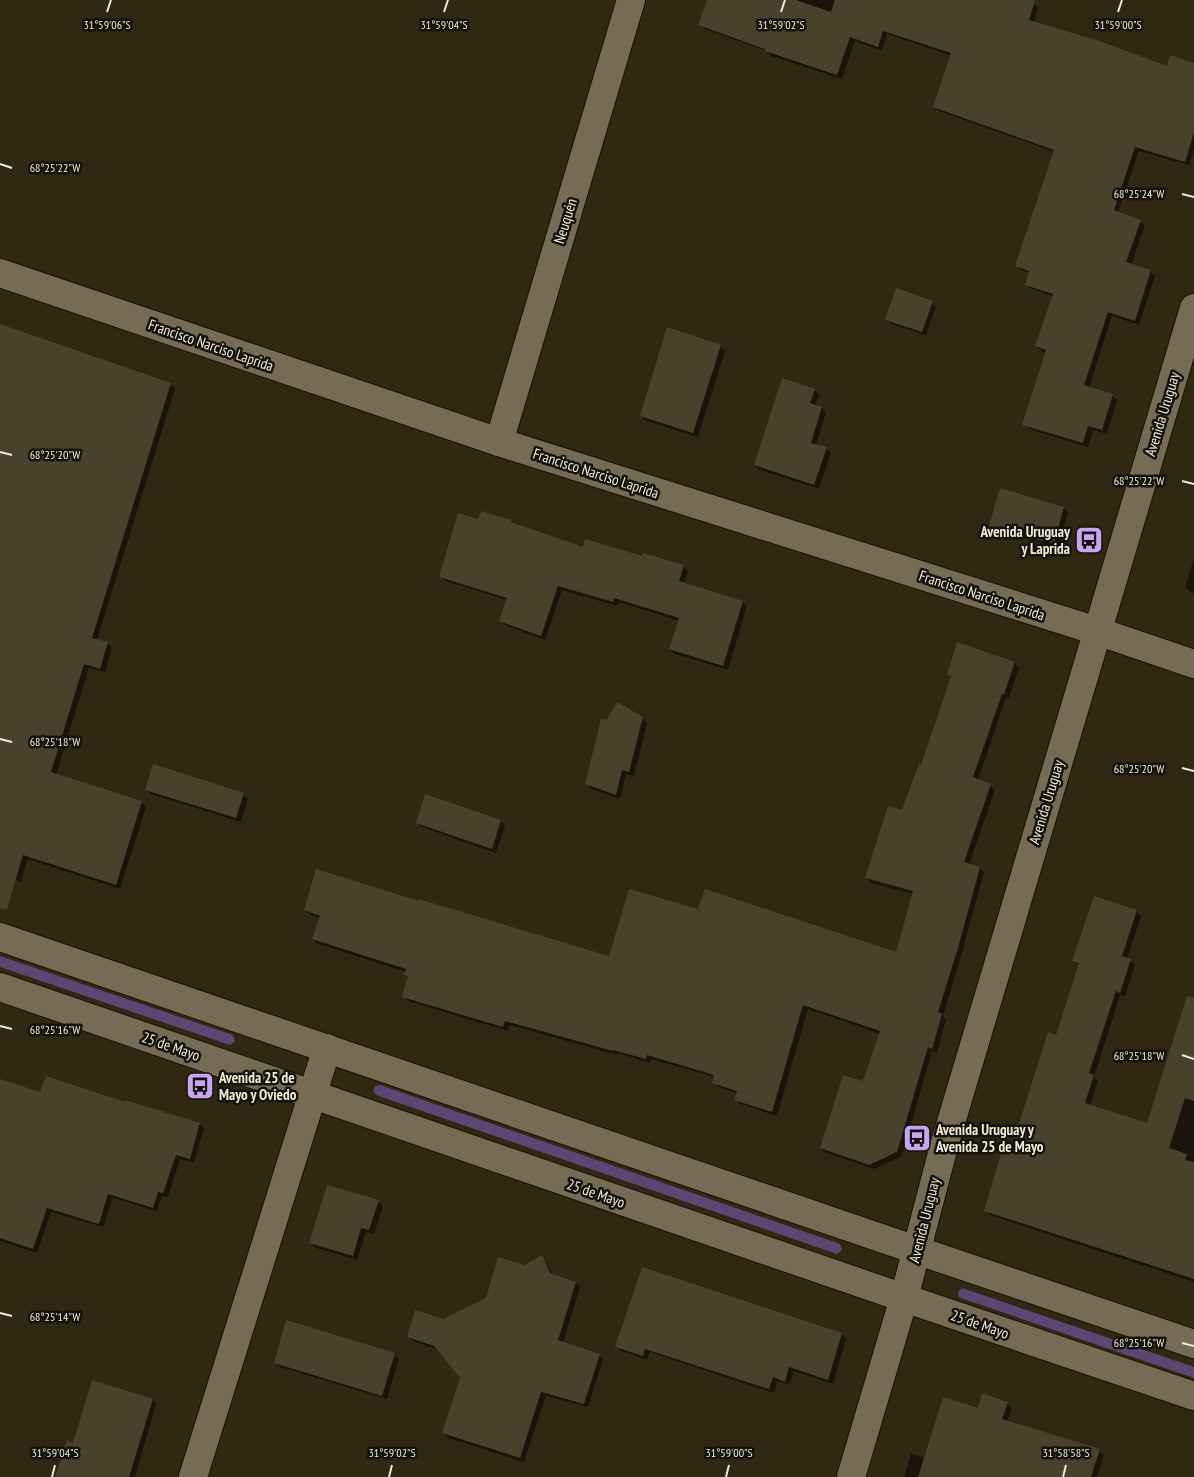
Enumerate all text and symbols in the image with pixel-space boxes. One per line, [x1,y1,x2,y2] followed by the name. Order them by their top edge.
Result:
[83,17,131,32] text: 31°59'06"S
[420,17,468,32] text: 31°59'04"S
[757,17,805,32] text: 31°59'02"S
[1094,17,1142,32] text: 31°59'00"S
[30,160,80,175] text: 68°25'22"W
[1114,186,1164,201] text: 68°25'24"W
[549,196,581,246] street label: Neuquén
[146,315,276,375] street label: Francisco Narciso Laprida
[1140,369,1184,458] street label: Avenida Uruguay
[531,444,661,502] street label: Francisco Narciso Laprida
[30,447,80,462] text: 68°25'20"W
[1114,473,1164,488] text: 68°25'22"W
[979,522,1071,558] place label: Avenida Uruguay y Laprida
[1074,525,1104,555] bus stop icon: Avenida Uruguay y Laprida
[917,566,1047,624] street label: Francisco Narciso Laprida
[30,734,80,749] text: 68°25'18"W
[1024,757,1068,846] street label: Avenida Uruguay
[1114,761,1164,776] text: 68°25'20"W
[30,1022,80,1037] text: 68°25'16"W
[139,1027,203,1065] street label: 25 de Mayo
[1114,1048,1164,1063] text: 68°25'18"W
[218,1068,297,1104] place label: Avenida 25 de Mayo y Oviedo
[185,1071,215,1101] bus stop icon: Avenida 25 de Mayo y Oviedo
[935,1120,1044,1156] place label: Avenida Uruguay y Avenida 25 de Mayo
[902,1123,932,1153] bus stop icon: Avenida Uruguay y Avenida 25 de Mayo
[564,1174,628,1212] street label: 25 de Mayo
[904,1175,944,1265] street label: Avenida Uruguay
[948,1305,1012,1343] street label: 25 de Mayo
[30,1309,80,1324] text: 68°25'14"W
[1114,1335,1164,1350] text: 68°25'16"W
[31,1445,79,1460] text: 31°59'04"S
[368,1445,416,1460] text: 31°59'02"S
[705,1445,753,1460] text: 31°59'00"S
[1042,1445,1090,1460] text: 31°58'58"S

